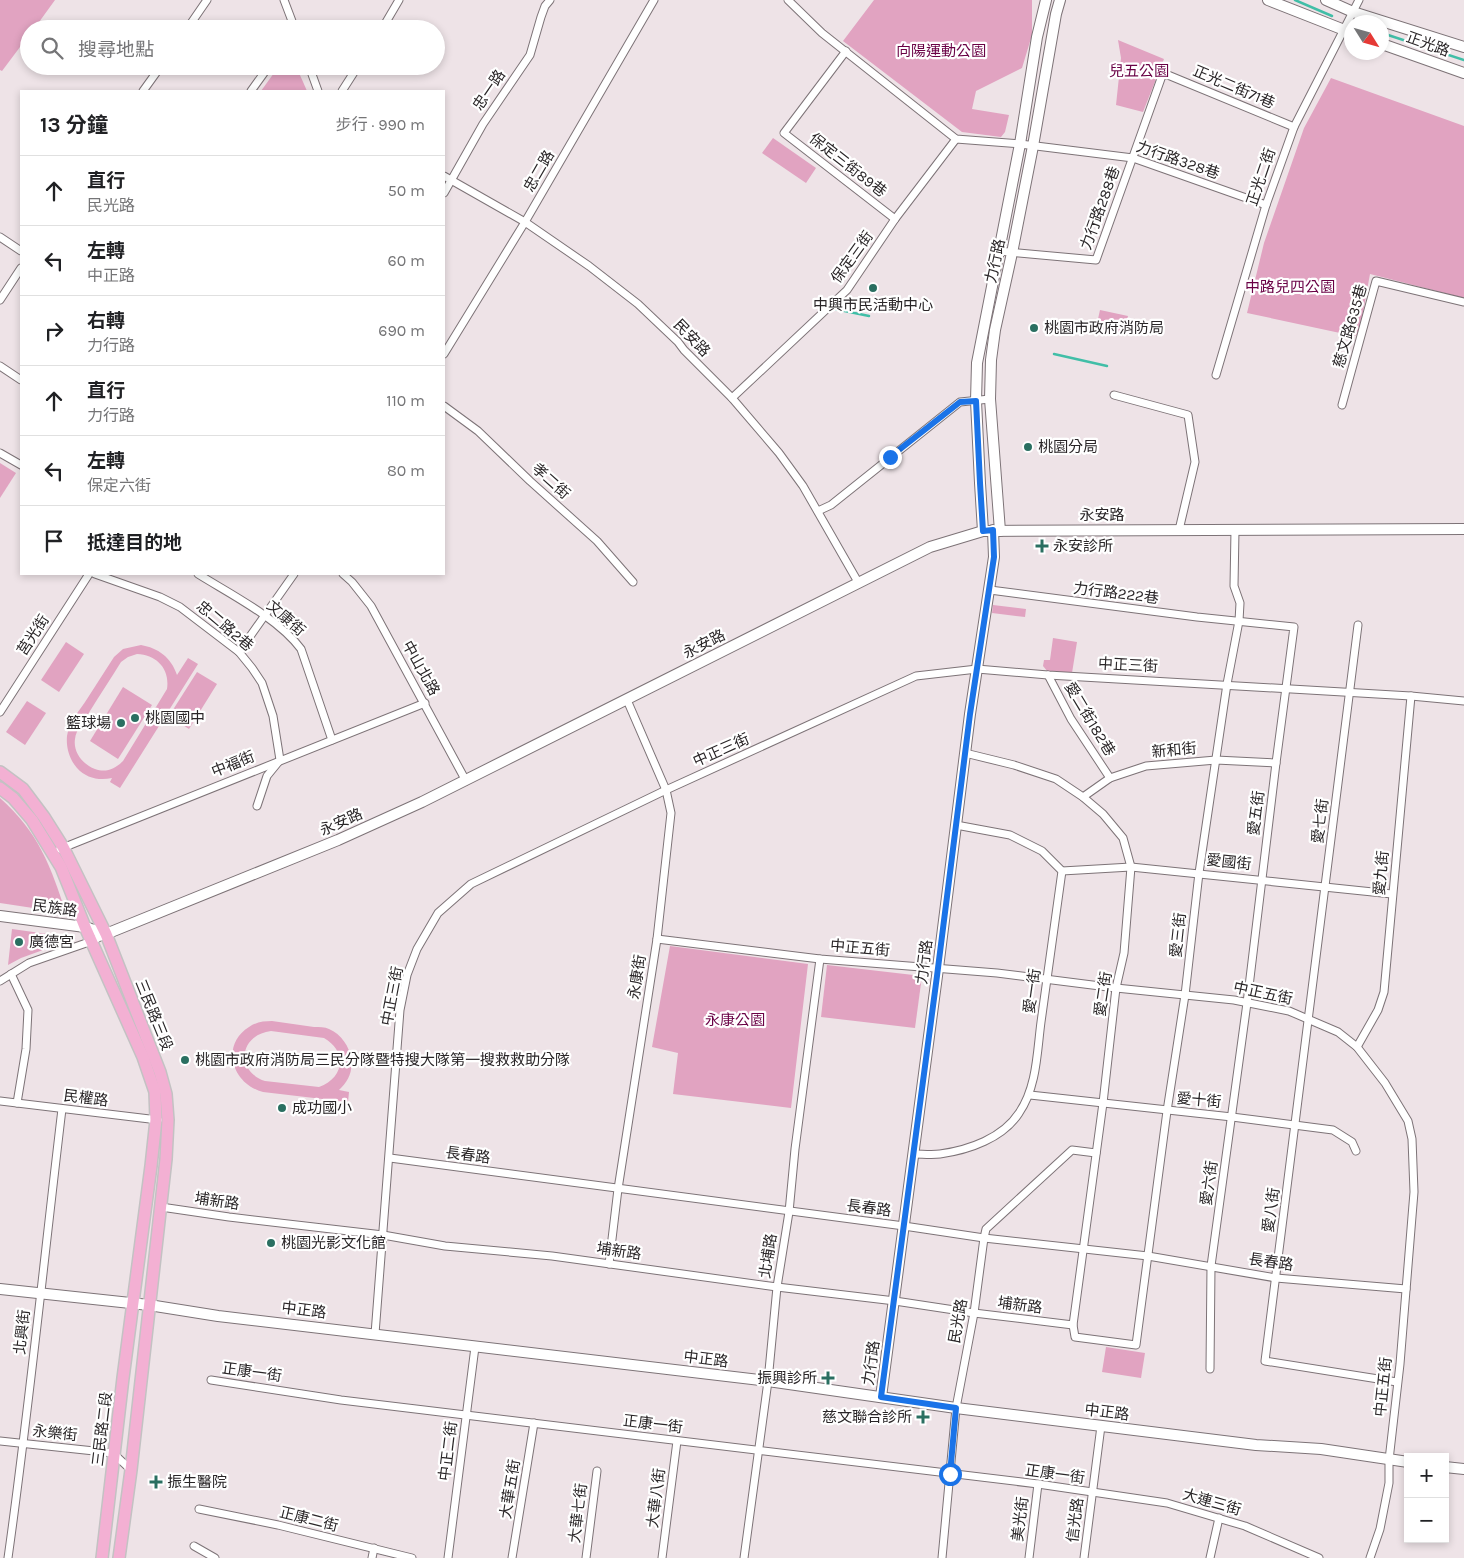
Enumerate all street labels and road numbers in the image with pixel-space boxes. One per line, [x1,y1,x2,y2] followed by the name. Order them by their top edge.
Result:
[1404,28,1452,60] street label: 正光路
[1190,62,1278,112] street label: 正光二街71巷
[469,66,509,114] street label: 忠一路
[806,129,890,201] street label: 保定三街89巷
[1134,137,1222,183] street label: 力行路328巷
[1243,146,1279,208] street label: 正光二街
[520,147,558,195] street label: 忠二路
[1077,164,1123,252] street label: 力行路288巷
[827,227,877,287] street label: 保定三街
[982,237,1008,285] street label: 力行路
[1330,282,1370,370] street label: 慈文路635巷
[670,316,714,360] street label: 民安路
[528,459,574,503] street label: 孝二街
[1079,506,1125,524] street label: 永安路
[1072,579,1160,607] street label: 力行路222巷
[263,596,309,640] street label: 文康街
[193,597,257,655] street label: 忠二路2巷
[13,611,53,659] street label: 莒光街
[680,626,728,662] street label: 永安路
[399,637,443,699] street label: 中山北路
[1098,654,1158,676] street label: 中正三街
[1061,679,1119,759] street label: 愛二街182巷
[690,730,752,770] street label: 中正三街
[1151,739,1197,761] street label: 新和街
[209,747,257,781] street label: 中福街
[1244,790,1268,836] street label: 愛五街
[1308,798,1332,844] street label: 愛七街
[317,805,365,839] street label: 永安路
[1370,850,1392,896] street label: 愛九街
[1206,851,1252,873] street label: 愛國街
[31,896,79,920] street label: 民族路
[1167,912,1189,958] street label: 愛三街
[829,936,891,960] street label: 中正五街
[912,939,936,985] street label: 力行路
[625,953,649,1001] street label: 永康街
[377,965,407,1027] street label: 中正三街
[1020,967,1044,1015] street label: 愛一街
[1091,970,1115,1018] street label: 愛二街
[132,977,176,1053] street label: 三民路三段
[1232,978,1294,1008] street label: 中正五街
[63,1086,109,1110] street label: 民權路
[1176,1089,1222,1111] street label: 愛十街
[445,1143,491,1167] street label: 長春路
[1197,1159,1221,1207] street label: 愛六街
[1259,1186,1283,1234] street label: 愛八街
[193,1189,241,1213] street label: 埔新路
[846,1196,892,1220] street label: 長春路
[756,1232,780,1280] street label: 北埔路
[595,1239,643,1263] street label: 埔新路
[1247,1250,1295,1274] street label: 長春路
[997,1293,1043,1317] street label: 埔新路
[945,1297,971,1345] street label: 民光路
[281,1298,327,1322] street label: 中正路
[11,1309,33,1355] street label: 北興街
[859,1339,883,1387] street label: 力行路
[683,1347,729,1371] street label: 中正路
[1371,1356,1395,1418] street label: 中正五街
[221,1359,283,1385] street label: 正康一街
[88,1391,116,1467] street label: 三民路二段
[1084,1400,1130,1424] street label: 中正路
[622,1411,684,1437] street label: 正康一街
[435,1420,461,1482] street label: 中正二街
[32,1422,78,1444] street label: 永樂街
[496,1458,524,1520] street label: 大華五街
[1024,1461,1086,1487] street label: 正康一街
[643,1467,669,1529] street label: 大華八街
[565,1482,591,1544] street label: 大華七街
[1181,1485,1243,1519] street label: 大連三街
[1008,1496,1032,1542] street label: 美光街
[1063,1497,1087,1543] street label: 信光路
[278,1503,340,1535] street label: 正康二街

